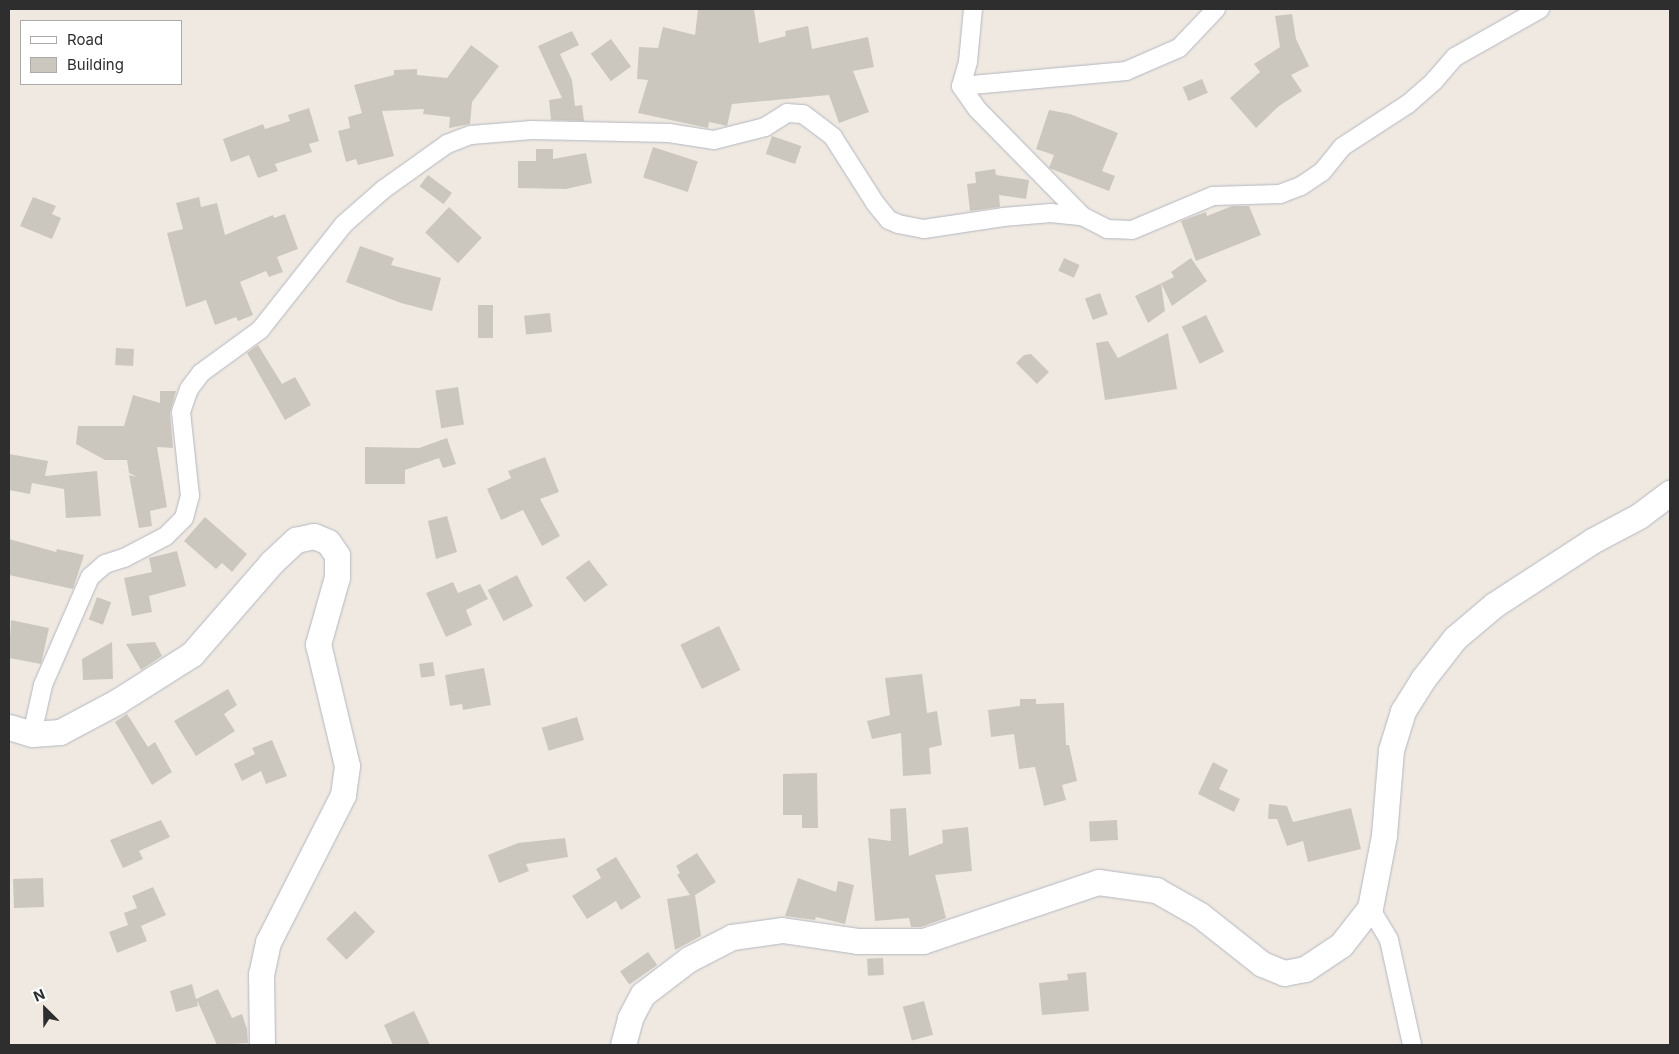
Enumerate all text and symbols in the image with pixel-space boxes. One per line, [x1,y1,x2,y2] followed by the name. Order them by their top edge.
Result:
[20,20,182,85] legend
[67,30,103,49] text: Road
[67,55,124,74] text: Building
[20,984,70,1034] north arrow
[31,985,47,1005] text: N

